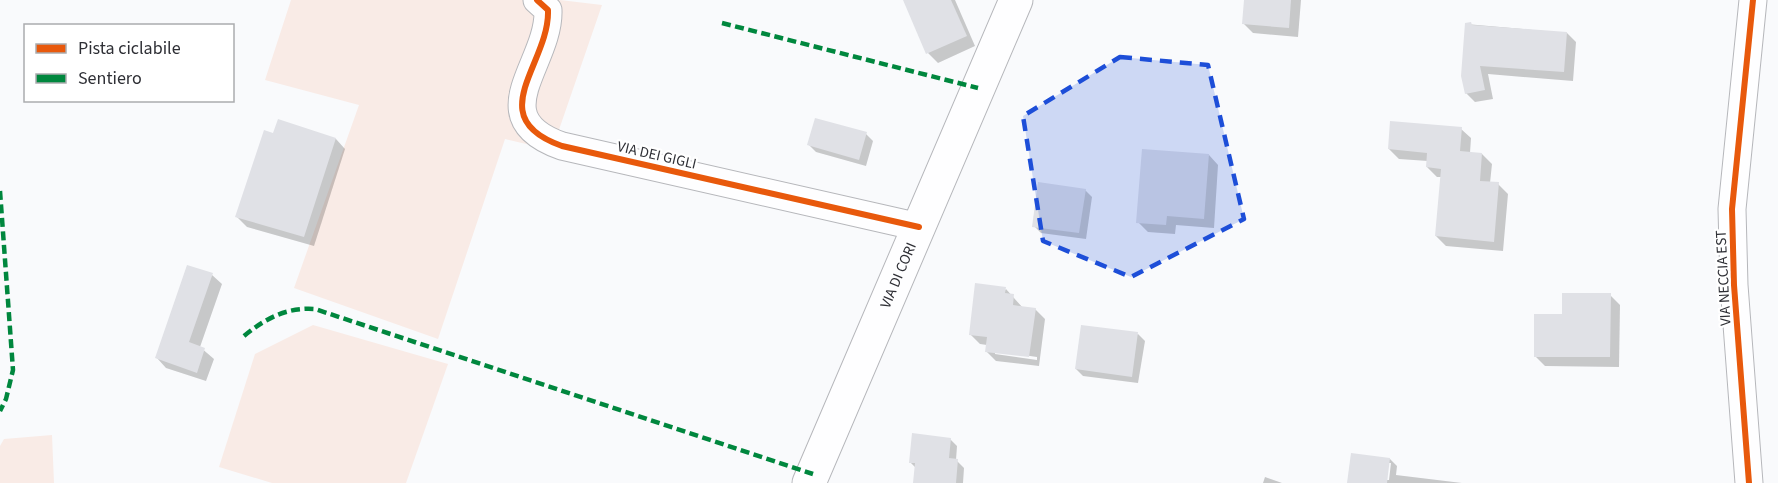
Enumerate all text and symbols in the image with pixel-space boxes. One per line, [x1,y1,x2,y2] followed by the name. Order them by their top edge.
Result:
[24,24,234,102] legend
[78,36,181,61] text: Pista ciclabile
[78,66,142,91] text: Sentiero
[615,136,699,175] street label: VIA DEI GIGLI
[1711,230,1736,326] street label: VIA NECCIA EST
[875,239,922,312] street label: VIA DI CORI

